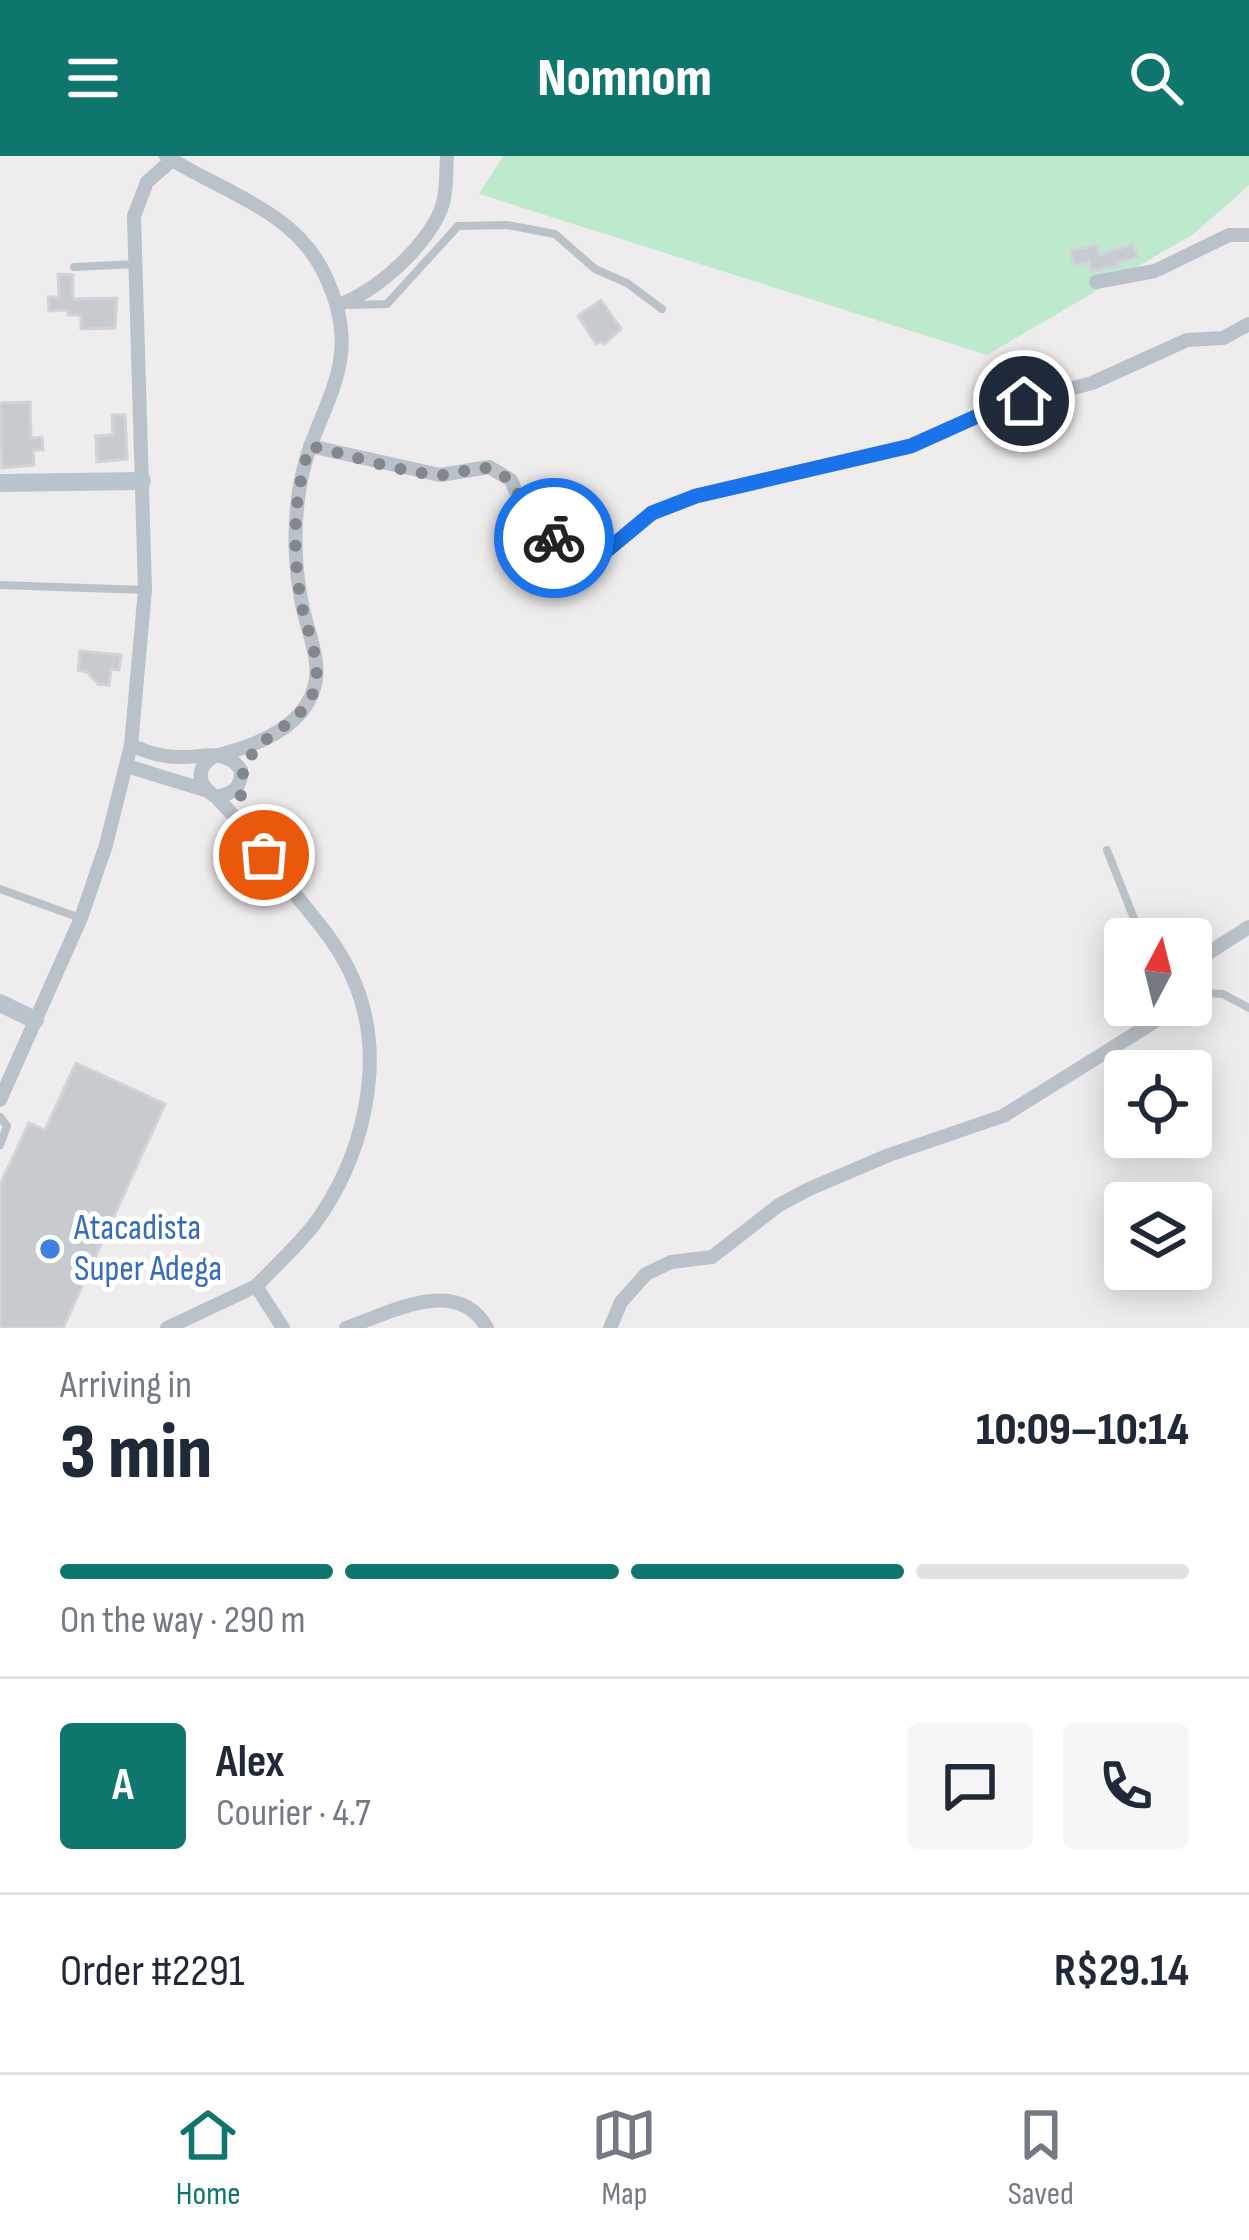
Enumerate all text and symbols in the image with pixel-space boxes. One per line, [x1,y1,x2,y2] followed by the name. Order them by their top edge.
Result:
[60,45,126,111] icon: menu
[1123,45,1189,111] icon: search
[537,46,712,111] text: Nomnom
[973,350,1075,452] pin
[991,368,1057,434] icon: home
[494,478,614,598] courier
[521,505,587,571] icon: bike
[213,804,315,906] pin
[231,822,297,888] icon: bag
[1104,918,1212,1026] north arrow
[1104,918,1212,1290] map controls
[1104,1050,1212,1158] button: locate
[1104,1182,1212,1290] button: layers
[73,1207,222,1291] place label: Atacadista Super Adega
[37,1236,63,1262] marker: Atacadista Super Adega
[60,1362,192,1409] text: Arriving in
[976,1403,1189,1458] text: 10:09–10:14
[60,1407,212,1500] text: 3 min
[60,1597,306,1644] text: On the way · 290 m
[907,1723,1033,1849] button: chat
[1063,1723,1189,1849] button: phone
[216,1735,284,1790] text: Alex
[112,1758,134,1813] text: A
[216,1790,371,1837] text: Courier · 4.7
[60,1944,245,1999] text: Order #2291
[1054,1944,1189,1999] text: R$29.14
[175,2102,241,2214] tab: Home
[591,2102,657,2214] tab: Map
[1008,2102,1074,2214] tab: Saved

